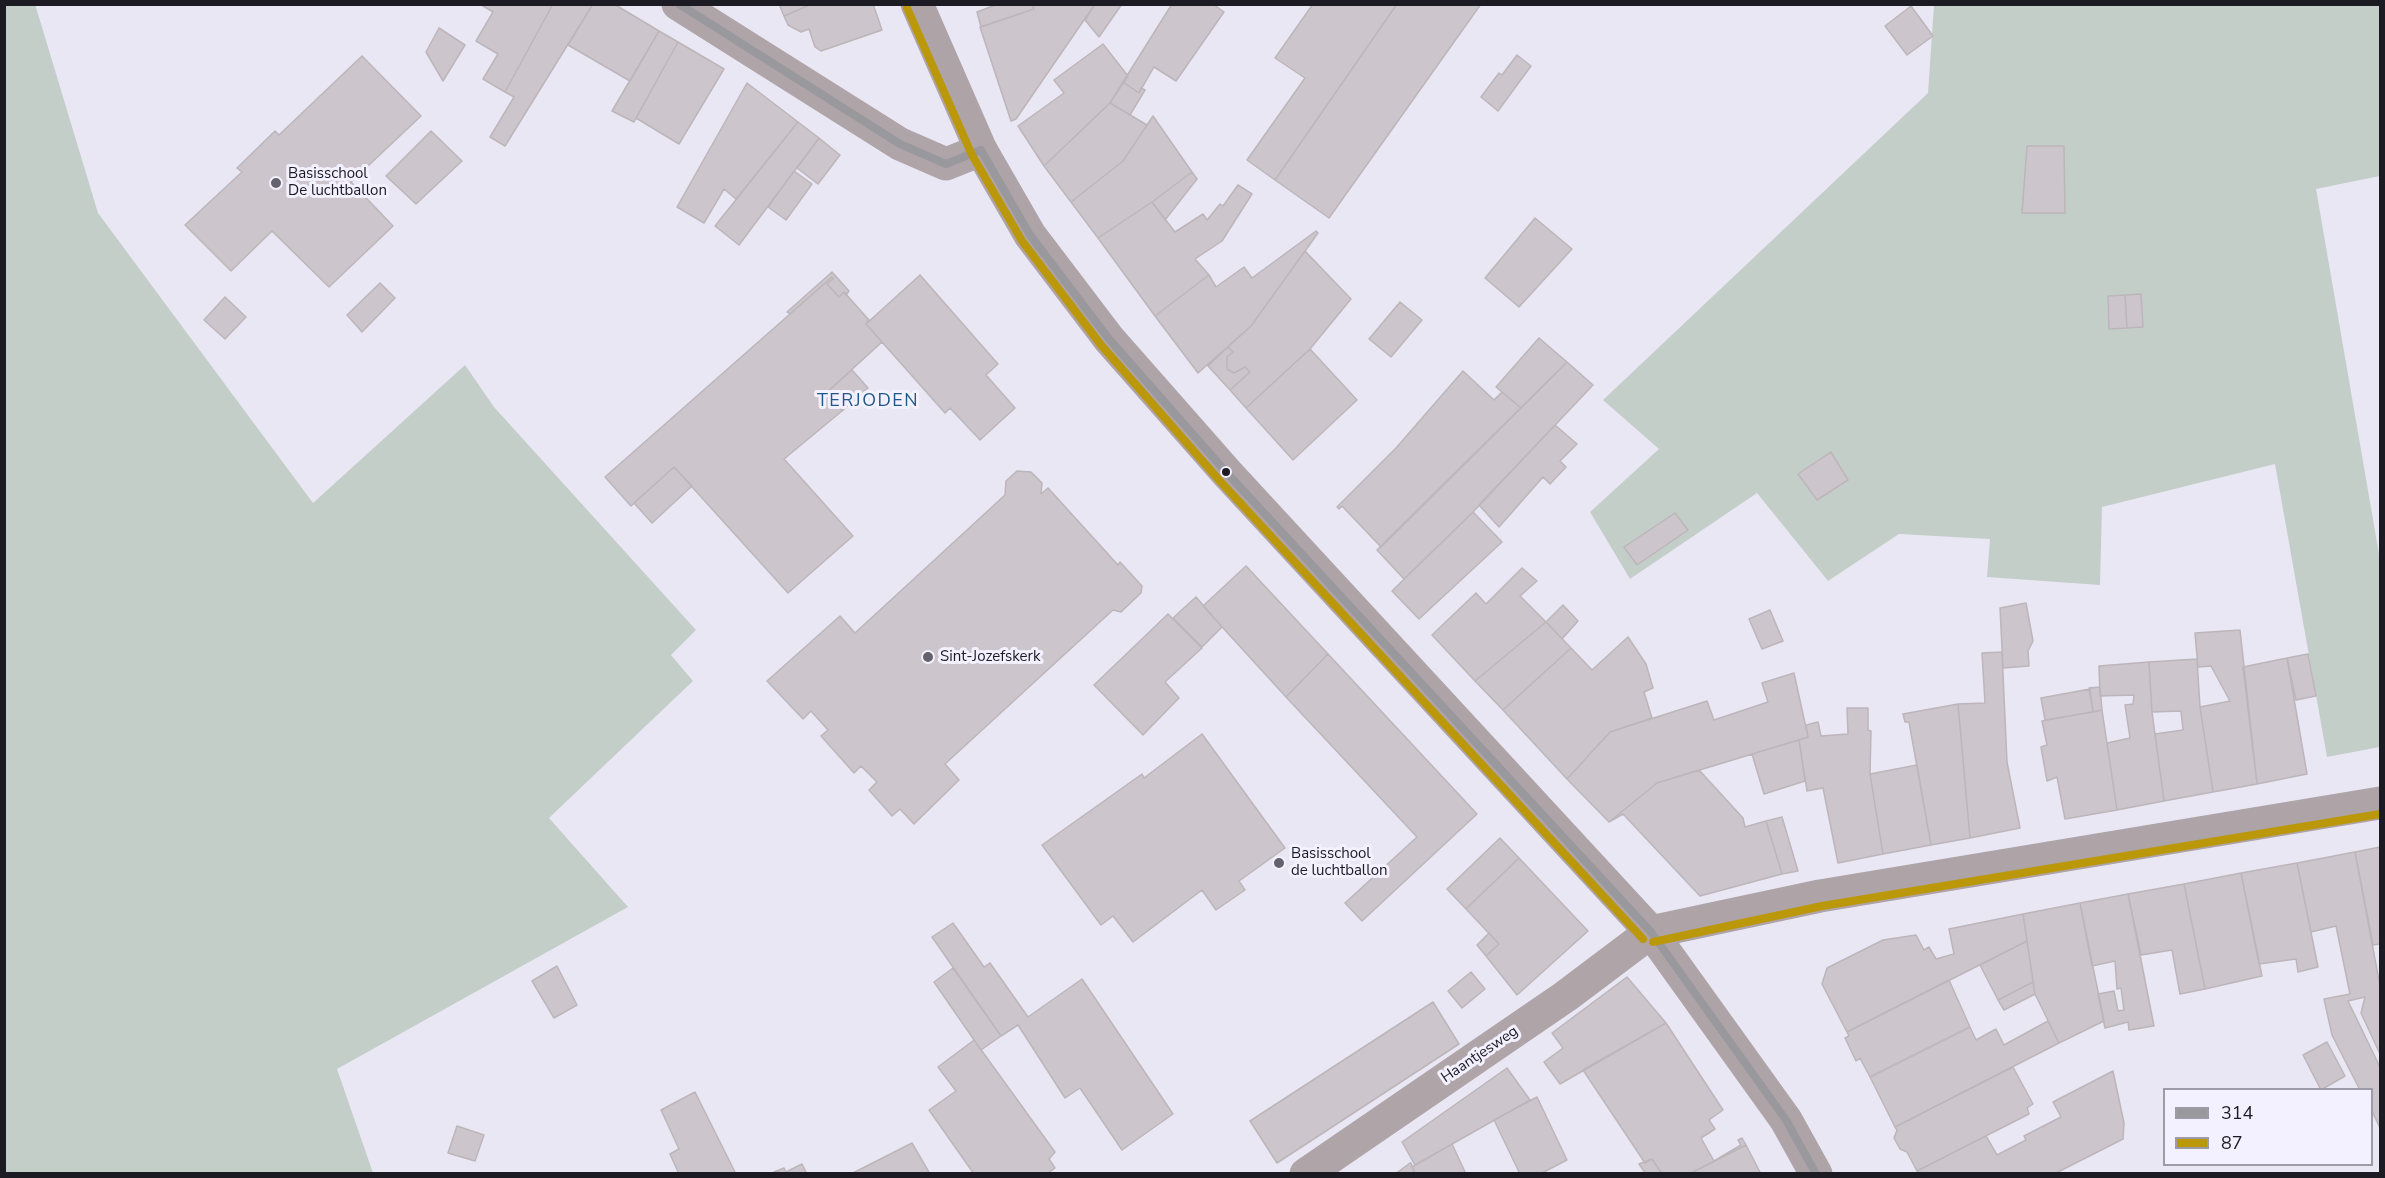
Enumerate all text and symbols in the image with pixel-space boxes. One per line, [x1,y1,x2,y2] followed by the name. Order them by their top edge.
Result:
[288,165,387,200] place label: Basisschool De luchtballon
[269,176,283,190] marker: Basisschool De luchtballon
[817,391,919,413] district label: TERJODEN
[1220,466,1232,478] unlabelled marker
[940,648,1040,666] place label: Sint-Jozefskerk
[921,650,935,664] marker: Sint-Jozefskerk
[1291,845,1388,880] place label: Basisschool de luchtballon
[1272,856,1286,870] marker: Basisschool de luchtballon
[1438,1023,1522,1087] street label: Haantjesweg
[2163,1088,2373,1166] legend
[2221,1101,2253,1125] text: 314
[2221,1131,2243,1155] text: 87

